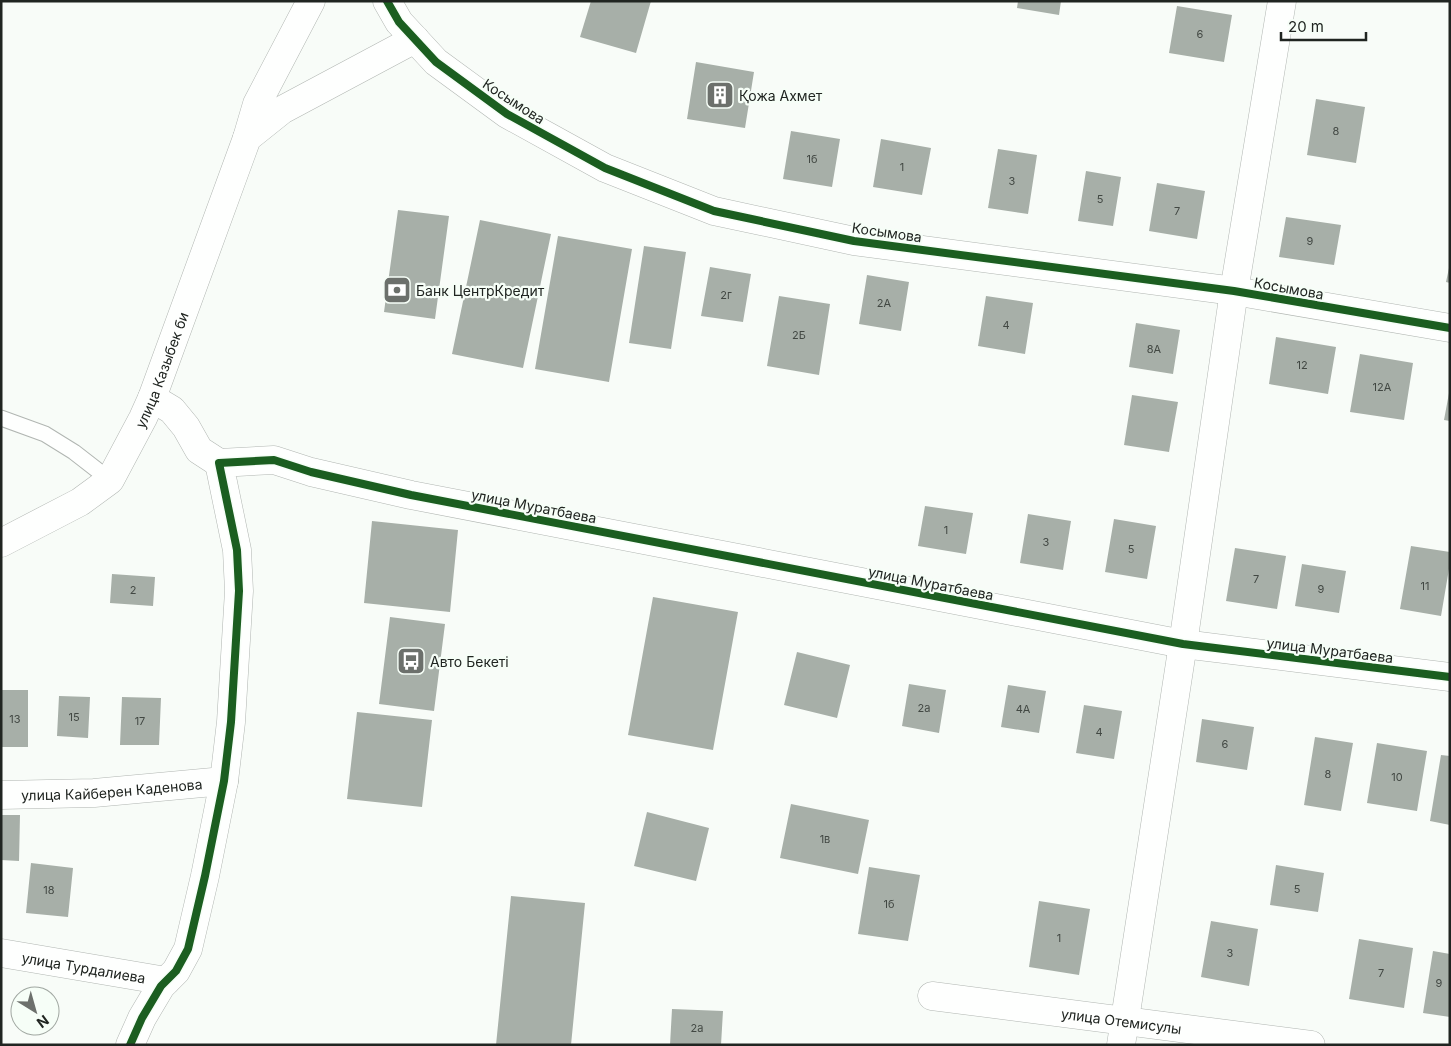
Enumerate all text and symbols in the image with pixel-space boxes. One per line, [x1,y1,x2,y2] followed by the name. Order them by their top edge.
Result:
[1281,10,1366,42] scale bar
[1288,17,1324,36] text: 20 m
[1197,27,1204,41] house number: 6
[480,75,548,127] street label: Косымова
[705,80,735,110] building icon: Қожа Ахмет
[739,87,823,104] place label: Қожа Ахмет
[1333,124,1340,138] house number: 8
[807,152,818,166] house number: 1б
[900,160,904,174] house number: 1
[1009,174,1016,188] house number: 3
[1097,192,1104,206] house number: 5
[1174,204,1180,218] house number: 7
[851,219,923,245] street label: Косымова
[1307,234,1314,248] house number: 9
[1253,274,1325,302] street label: Косымова
[382,275,412,305] bank icon: Банк ЦентрКредит
[416,282,545,299] place label: Банк ЦентрКредит
[720,288,732,302] house number: 2г
[877,296,892,310] house number: 2А
[131,310,191,431] street label: улица Казыбек би
[1002,318,1010,332] house number: 4
[792,328,806,342] house number: 2Б
[1147,342,1162,356] house number: 8А
[1296,358,1308,372] house number: 12
[1373,380,1392,394] house number: 12А
[470,485,598,527] street label: улица Муратбаева
[944,523,948,537] house number: 1
[1043,535,1050,549] house number: 3
[1128,542,1135,556] house number: 5
[867,562,995,604] street label: улица Муратбаева
[1253,572,1259,586] house number: 7
[1421,579,1429,593] house number: 11
[1318,582,1325,596] house number: 9
[130,583,136,597] house number: 2
[1266,634,1394,666] street label: улица Муратбаева
[396,646,426,676] bus stop icon: Авто Бекетi
[430,653,509,670] place label: Авто Бекетi
[918,701,930,715] house number: 2а
[1016,702,1031,716] house number: 4А
[68,710,80,724] house number: 15
[9,712,21,726] house number: 13
[135,714,145,728] house number: 17
[1095,725,1103,739] house number: 4
[1222,737,1229,751] house number: 6
[1325,767,1332,781] house number: 8
[1391,770,1403,784] house number: 10
[21,775,203,803] street label: улица Кайберен Каденова
[820,832,830,846] house number: 1в
[1294,882,1301,896] house number: 5
[43,883,55,897] house number: 18
[884,897,895,911] house number: 1б
[1057,931,1061,945] house number: 1
[1227,946,1234,960] house number: 3
[21,948,147,986] street label: улица Турдалиева
[1378,966,1384,980] house number: 7
[1436,976,1443,990] house number: 9
[10,986,60,1036] north arrow
[1060,1004,1183,1037] street label: улица Отемисулы
[34,1012,53,1032] text: N
[691,1021,703,1035] house number: 2а

